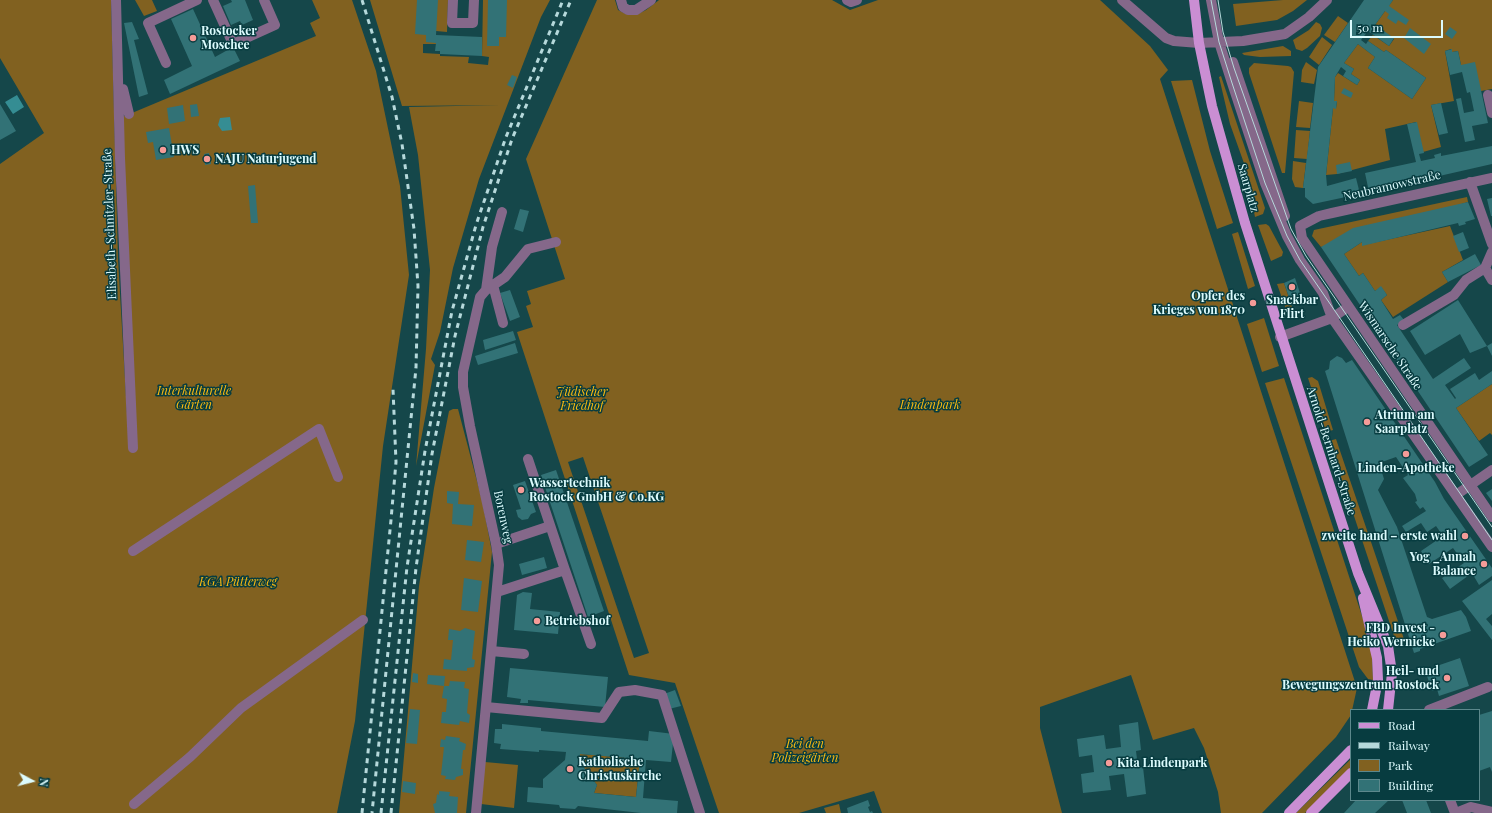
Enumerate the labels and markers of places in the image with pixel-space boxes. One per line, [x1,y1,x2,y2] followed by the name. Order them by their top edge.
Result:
[201,24,257,52] place label: Rostocker Moschee
[188,33,198,43] marker: Rostocker Moschee
[171,143,199,157] place label: HWS
[158,145,168,155] marker: HWS
[215,152,316,166] place label: NAJU Naturjugend
[202,154,212,164] marker: NAJU Naturjugend
[1287,282,1297,292] marker: Snackbar Flirt
[1153,289,1245,317] place label: Opfer des Krieges von 1870
[1266,293,1318,321] place label: Snackbar Flirt
[1248,298,1258,308] marker: Opfer des Krieges von 1870
[1375,408,1435,436] place label: Atrium am Saarplatz
[1362,417,1372,427] marker: Atrium am Saarplatz
[1401,449,1411,459] marker: Linden-Apotheke
[1358,461,1454,475] place label: Linden-Apotheke
[529,476,664,504] place label: Wassertechnik Rostock GmbH & Co.KG
[516,485,526,495] marker: Wassertechnik Rostock GmbH & Co.KG
[1322,529,1457,543] place label: zweite hand – erste wahl
[1460,531,1470,541] marker: zweite hand – erste wahl
[1410,550,1476,578] place label: Yog _Annah Balance
[1479,559,1489,569] marker: Yog _Annah Balance
[545,614,610,628] place label: Betriebshof
[532,616,542,626] marker: Betriebshof
[1347,621,1435,649] place label: FBD Invest - Heiko Wernicke
[1438,630,1448,640] marker: FBD Invest - Heiko Wernicke
[1282,664,1439,692] place label: Heil- und Bewegungszentrum Rostock
[1442,673,1452,683] marker: Heil- und Bewegungszentrum Rostock
[578,755,661,783] place label: Katholische Christuskirche
[1117,756,1207,770] place label: Kita Lindenpark
[1104,758,1114,768] marker: Kita Lindenpark
[565,764,575,774] marker: Katholische Christuskirche

